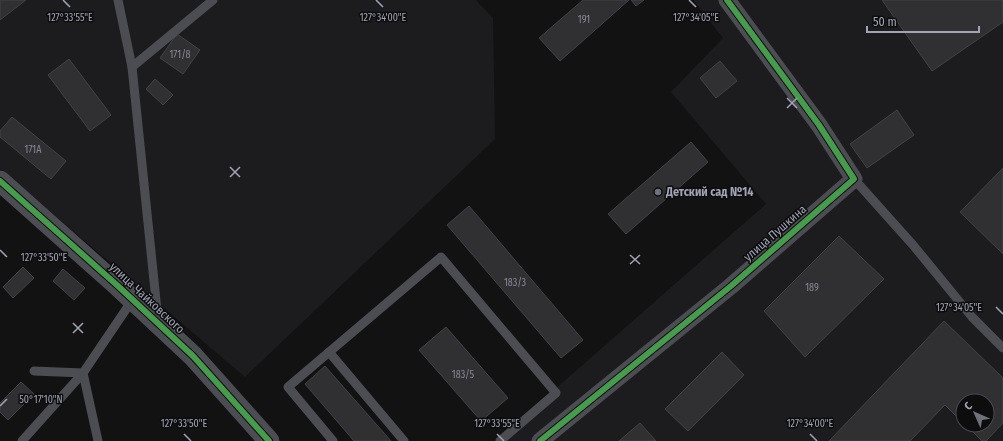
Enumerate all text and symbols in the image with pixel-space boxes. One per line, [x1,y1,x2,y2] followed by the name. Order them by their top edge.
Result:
[867,8,979,34] scale bar
[47,12,93,24] text: 127°33'55"E
[360,12,407,24] text: 127°34'00"E
[673,12,719,24] text: 127°34'05"E
[578,14,590,26] house number: 191
[873,15,897,29] text: 50 m
[169,49,191,61] house number: 171/8
[25,144,42,156] house number: 171А
[665,185,753,199] place label: Детский сад №14
[653,187,663,197] marker: Детский сад №14
[741,202,809,264] street label: улица Пушкина
[21,252,67,264] text: 127°33'50"E
[107,260,187,336] street label: улица Чайковского
[504,277,527,289] house number: 183/3
[805,282,819,294] house number: 189
[936,302,982,314] text: 127°34'05"E
[452,369,475,381] house number: 183/5
[955,393,995,433] north arrow
[19,394,63,406] text: 50°17'10"N
[962,399,975,413] text: С
[161,418,207,430] text: 127°33'50"E
[474,418,520,430] text: 127°33'55"E
[787,418,834,430] text: 127°34'00"E

